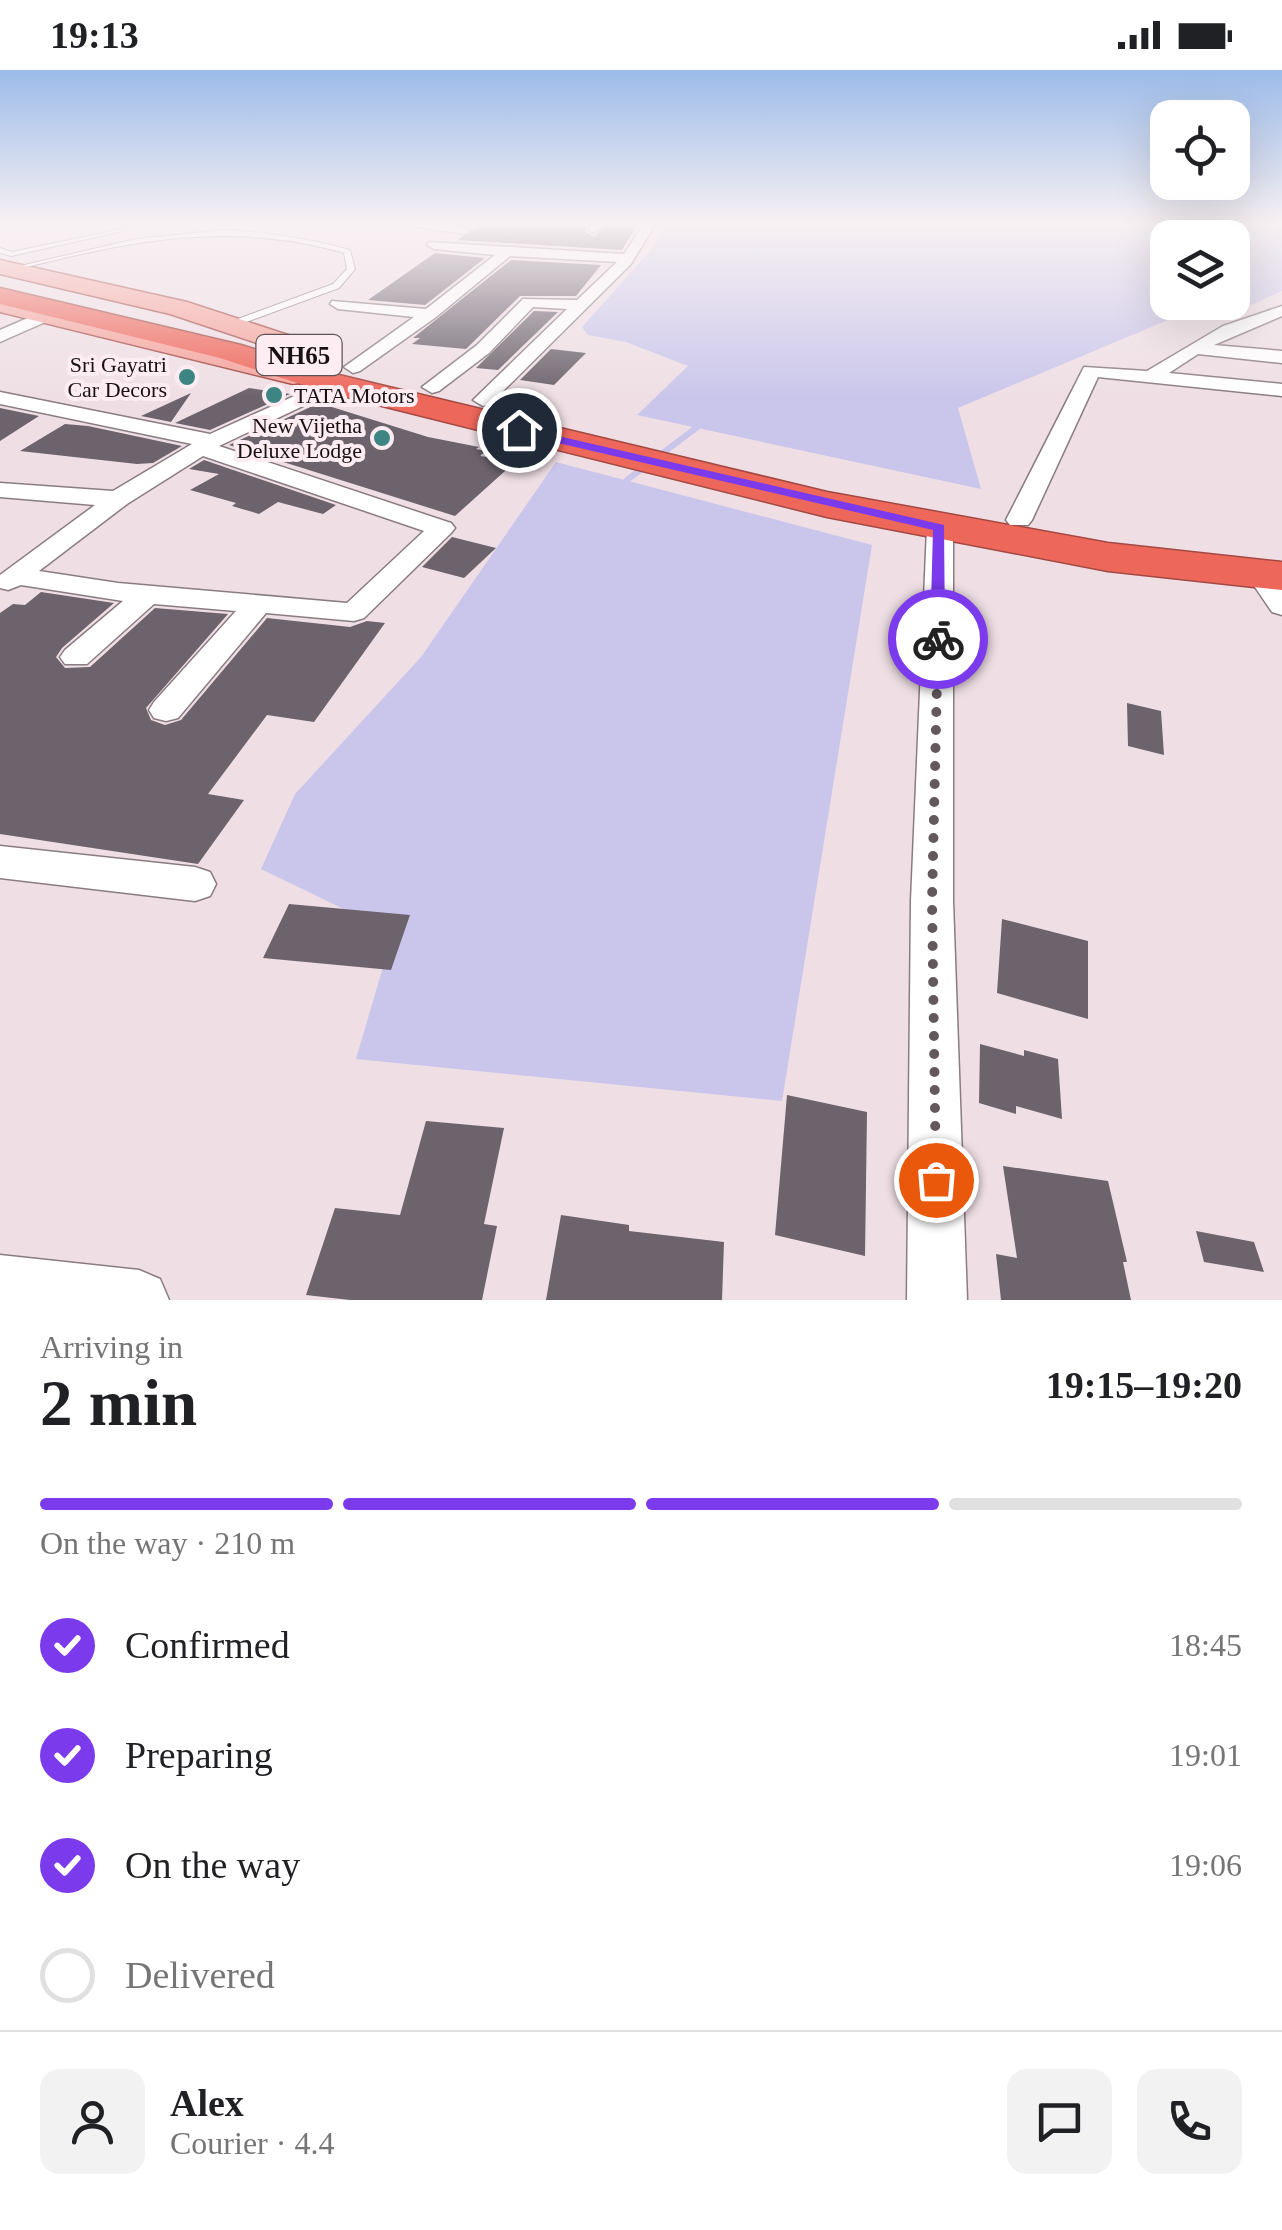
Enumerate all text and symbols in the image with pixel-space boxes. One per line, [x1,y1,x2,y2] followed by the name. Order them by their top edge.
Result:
[50,14,139,56] text: 19:13
[1150,100,1250,320] map controls
[1150,100,1250,200] button: locate
[1150,220,1250,320] button: layers
[256,335,342,375] road number: NH65
[67,352,167,402] place label: Sri Gayatri Car Decors
[176,366,198,388] marker: Sri Gayatri Car Decors
[294,383,415,408] place label: TATA Motors
[263,384,285,406] marker: TATA Motors
[477,388,562,473] pin
[492,403,547,458] icon: home
[237,413,362,463] place label: New Vijetha Deluxe Lodge
[371,427,393,449] marker: New Vijetha Deluxe Lodge
[888,589,988,689] courier
[911,612,966,667] icon: bike
[894,1138,979,1223] pin
[909,1153,964,1208] icon: bag
[40,1329,183,1365] text: Arriving in
[1046,1364,1242,1406] text: 19:15–19:20
[40,1367,197,1439] text: 2 min
[40,1525,295,1561] text: On the way · 210 m
[40,1618,95,1673] icon: check
[125,1624,290,1666] text: Confirmed
[1169,1627,1242,1663] text: 18:45
[40,1728,95,1783] icon: check
[125,1734,273,1776] text: Preparing
[1169,1737,1242,1773] text: 19:01
[40,1838,95,1893] icon: check
[125,1844,300,1886] text: On the way
[1169,1847,1242,1883] text: 19:06
[125,1954,275,1996] text: Delivered
[40,2069,145,2174] button: person
[1007,2069,1112,2174] button: chat
[1137,2069,1242,2174] button: phone
[170,2082,244,2124] text: Alex
[170,2125,334,2161] text: Courier · 4.4

